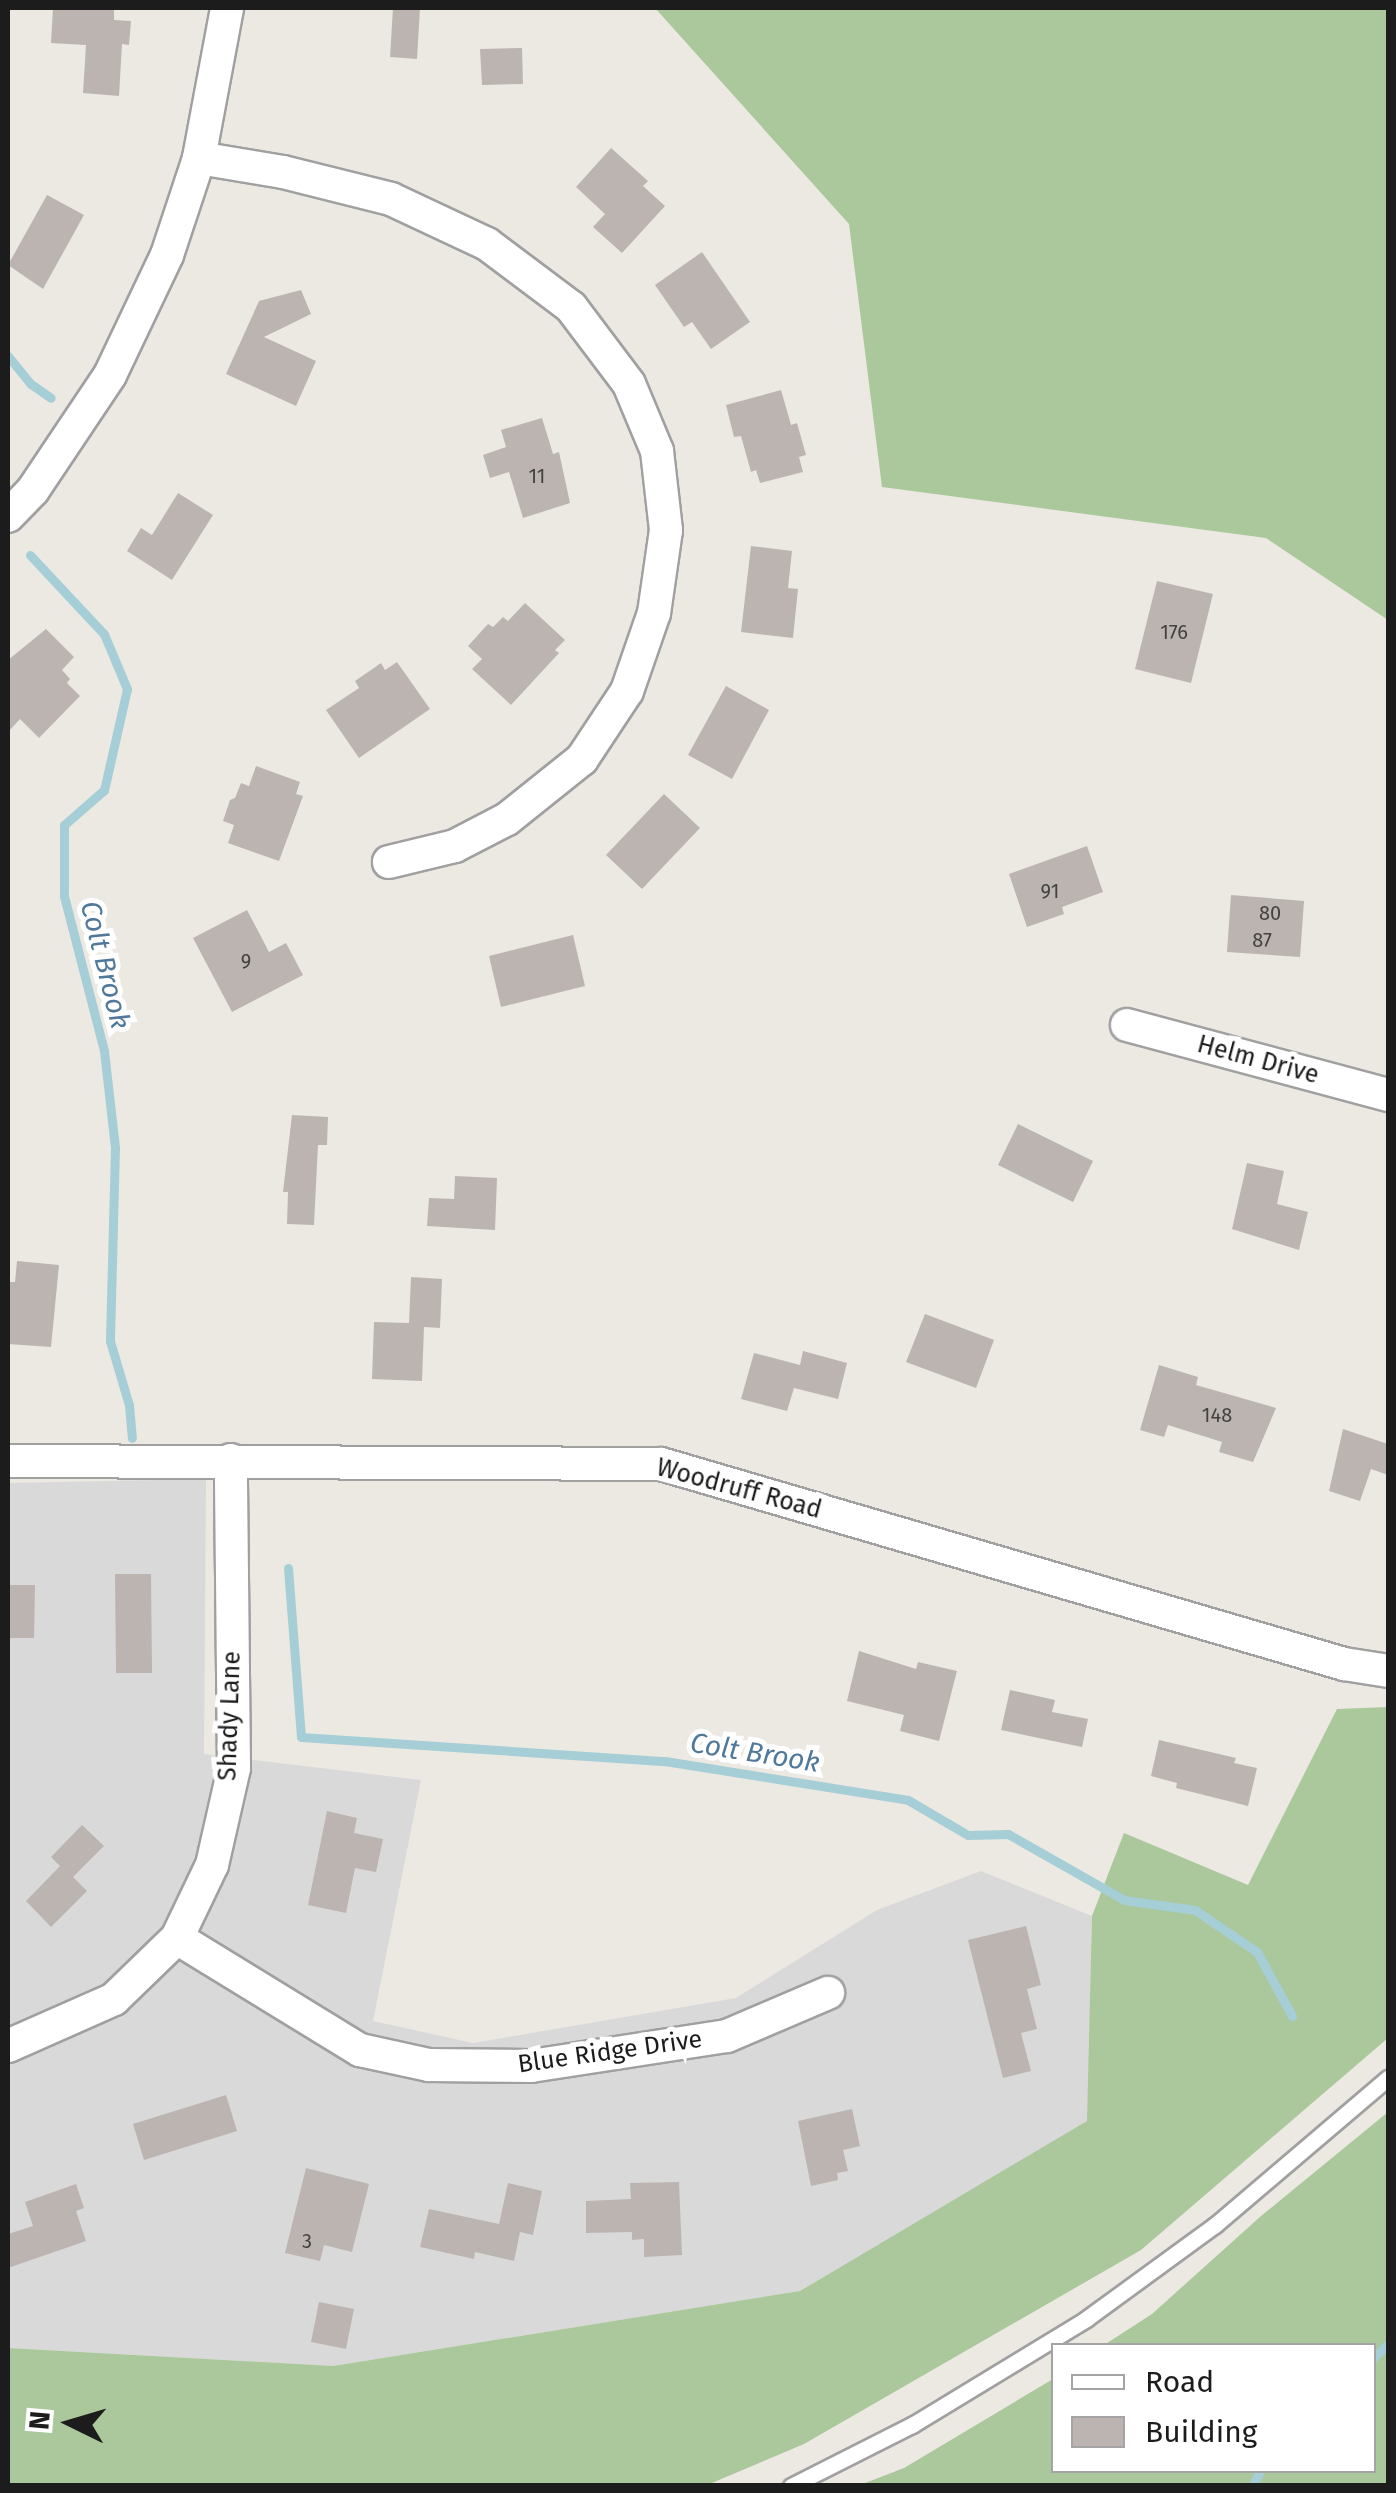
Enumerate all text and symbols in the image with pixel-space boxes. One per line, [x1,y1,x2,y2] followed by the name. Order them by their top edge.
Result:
[528,464,546,488] house number: 11
[1160,620,1188,644] house number: 176
[1041,879,1059,903] house number: 91
[73,898,137,1032] water label: Colt Brook
[1259,901,1281,925] house number: 80
[1252,928,1272,952] house number: 87
[241,949,251,973] house number: 9
[1194,1029,1322,1091] street label: Helm Drive
[1202,1403,1232,1427] house number: 148
[653,1453,825,1525] street label: Woodruff Road
[213,1651,247,1781] street label: Shady Lane
[688,1726,822,1780] water label: Colt Brook
[516,2024,704,2080] street label: Blue Ridge Drive
[302,2229,312,2253] house number: 3
[1051,2343,1376,2473] legend
[1145,2364,1214,2400] text: Road
[20,2373,120,2473] north arrow
[22,2410,57,2431] text: N
[1145,2414,1257,2450] text: Building

